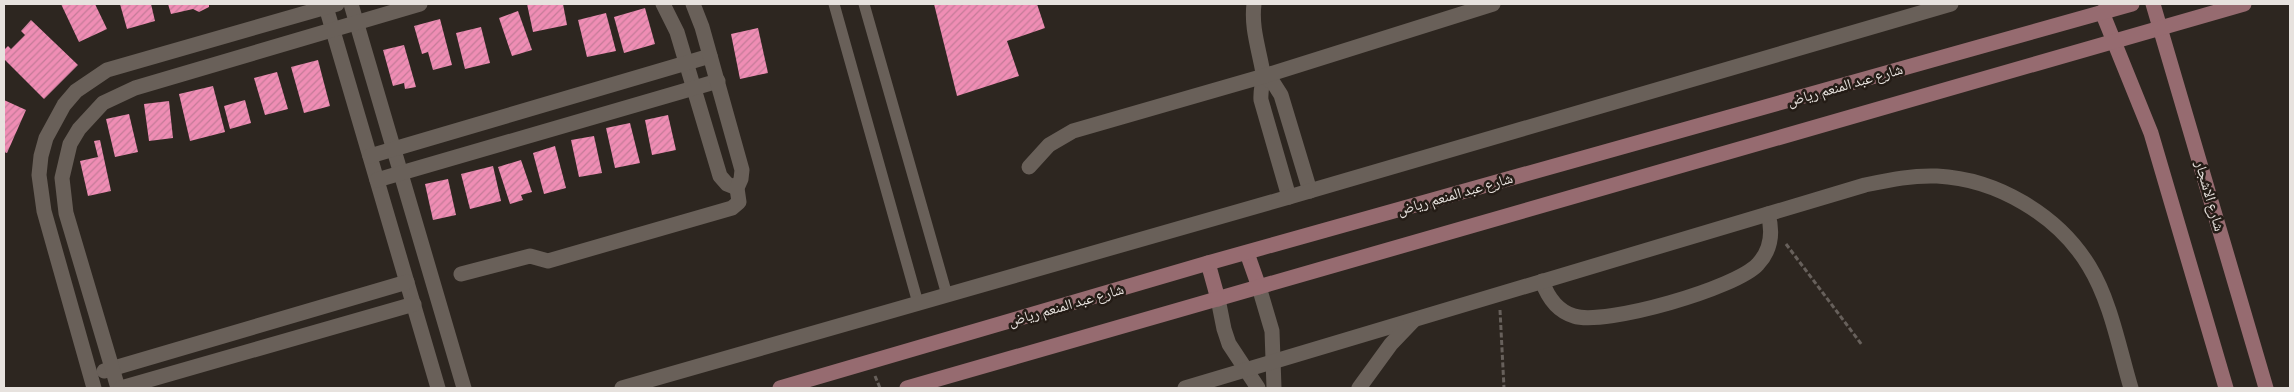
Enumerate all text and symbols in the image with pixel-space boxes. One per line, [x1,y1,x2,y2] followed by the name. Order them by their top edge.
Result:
[1785,59,1905,112] street label: شارع عبد المنعم رياض
[2189,158,2230,234] street label: شارع الاشجار
[1395,168,1515,221] street label: شارع عبد المنعم رياض
[1006,279,1126,332] street label: شارع عبد المنعم رياض

